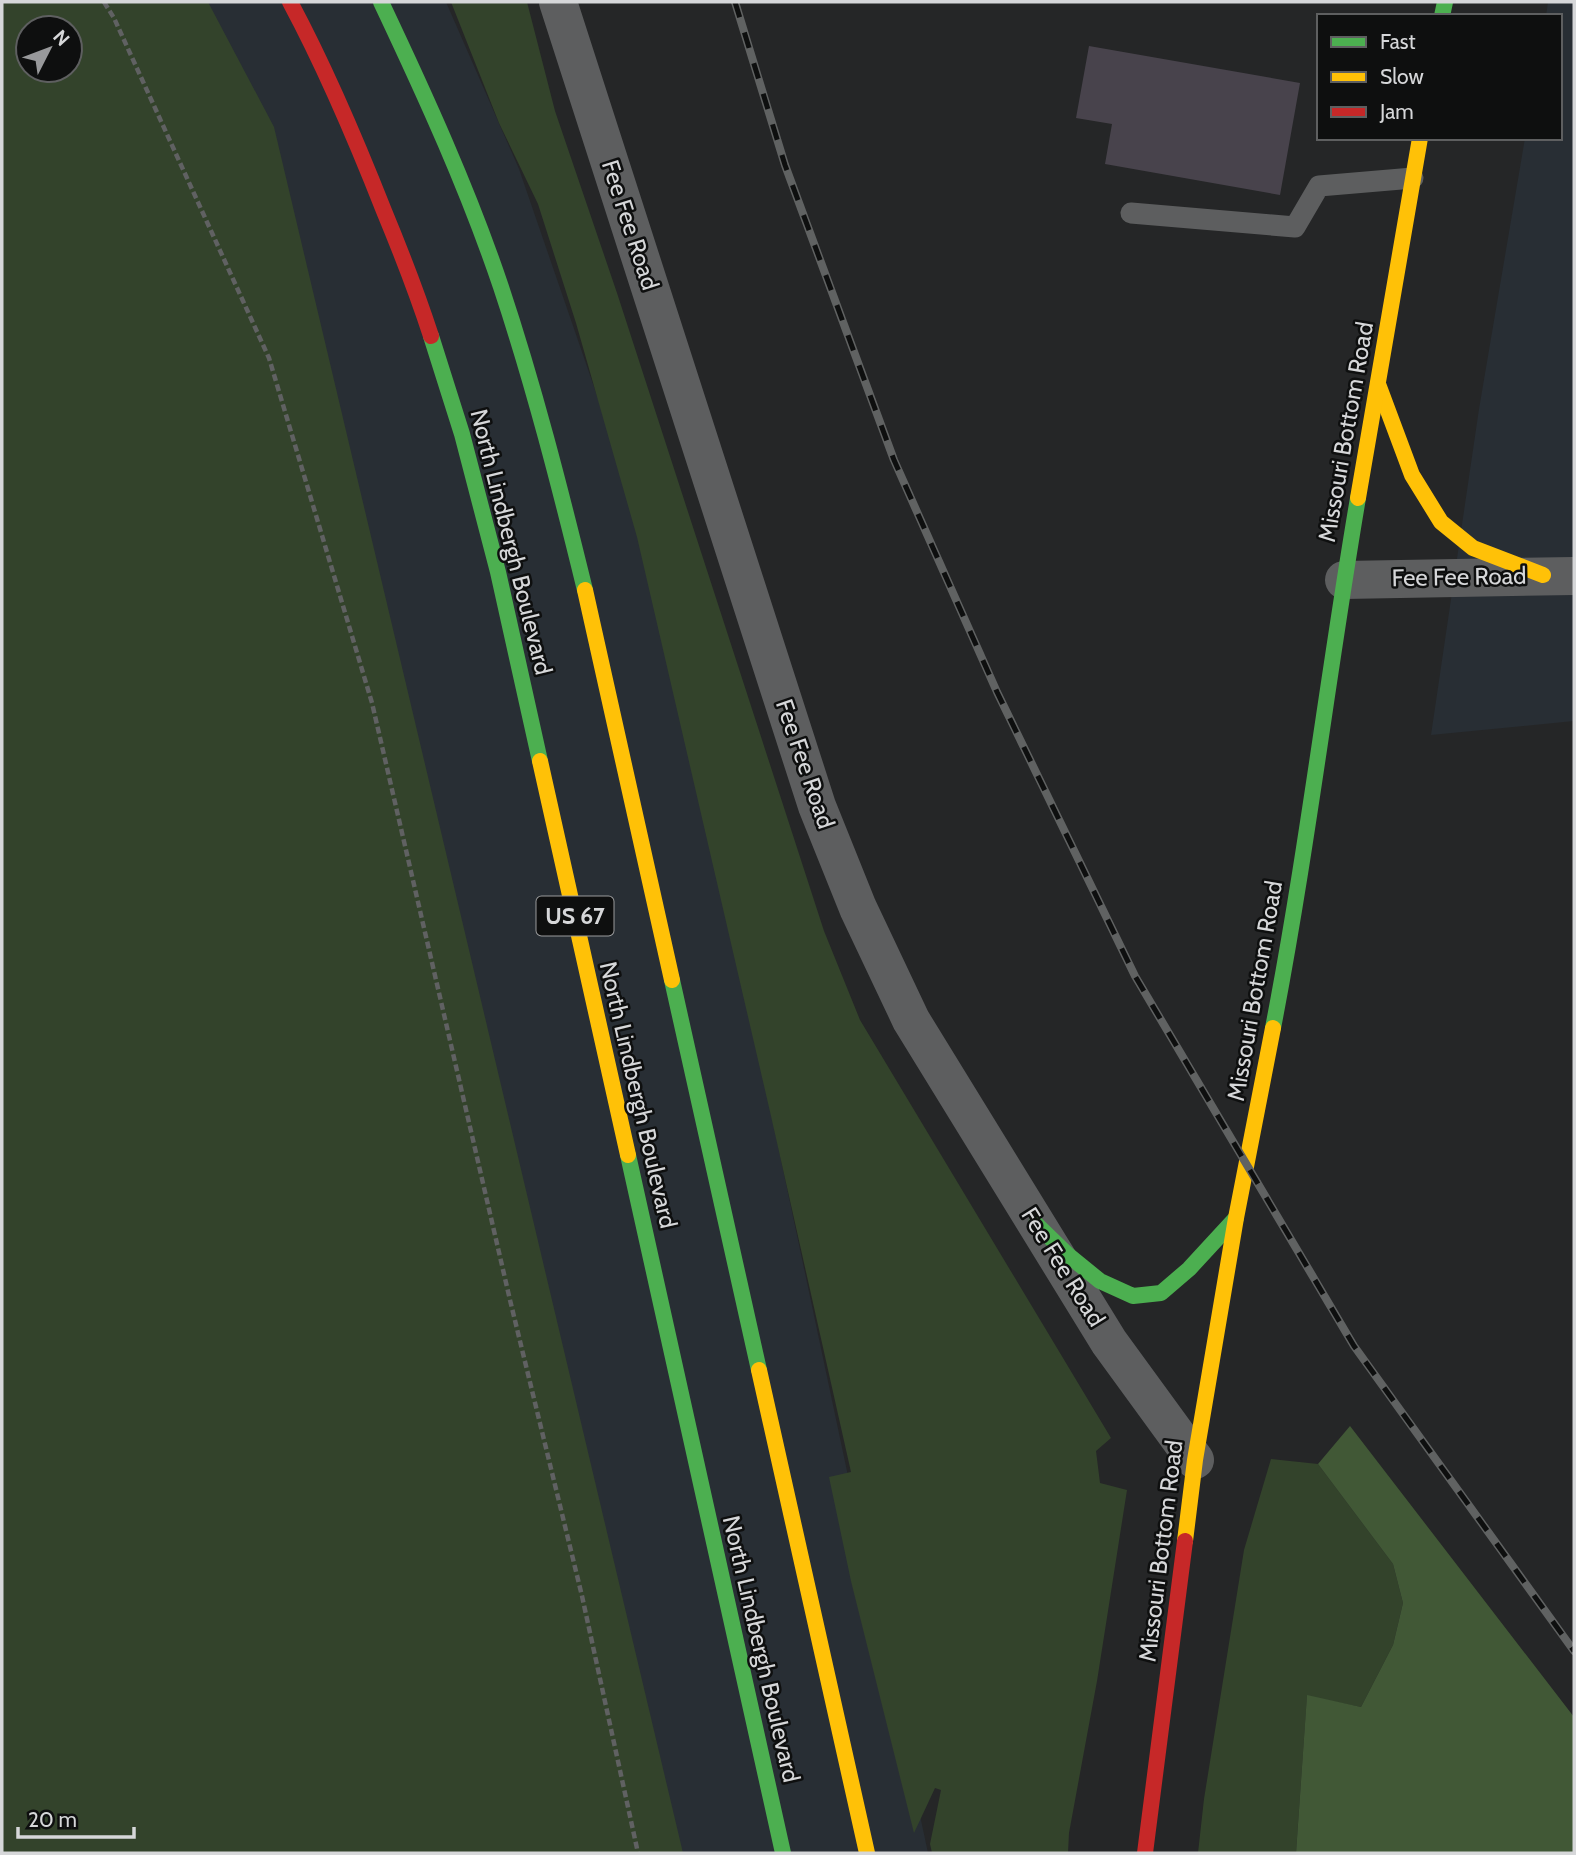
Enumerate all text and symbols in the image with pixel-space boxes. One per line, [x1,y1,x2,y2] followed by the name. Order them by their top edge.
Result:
[14,14,84,84] north arrow
[1317,14,1562,140] legend
[48,25,74,51] text: N
[1380,29,1416,54] text: Fast
[1380,64,1424,89] text: Slow
[1379,99,1414,124] text: Jam
[596,156,665,294] street label: Fee Fee Road
[1312,319,1379,544] street label: Missouri Bottom Road
[464,406,559,678] street label: North Lindbergh Boulevard
[1391,561,1527,592] street label: Fee Fee Road
[770,695,841,832] street label: Fee Fee Road
[1221,878,1288,1103] street label: Missouri Bottom Road
[536,897,614,936] road number: US 67
[594,959,683,1231] street label: North Lindbergh Boulevard
[1015,1202,1111,1332] street label: Fee Fee Road
[1133,1438,1188,1663] street label: Missouri Bottom Road
[717,1513,806,1785] street label: North Lindbergh Boulevard
[18,1796,133,1840] scale bar
[28,1807,77,1832] text: 20 m

